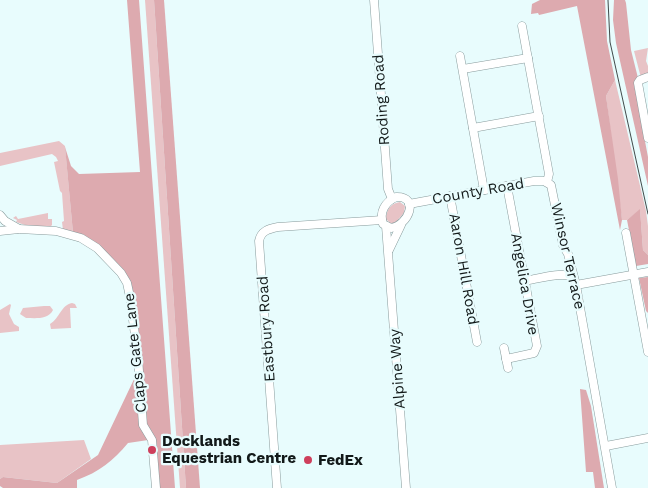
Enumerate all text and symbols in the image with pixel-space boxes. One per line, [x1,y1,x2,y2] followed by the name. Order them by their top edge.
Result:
[369,54,393,146] street label: Roding Road
[431,174,525,208] street label: County Road
[547,201,589,311] street label: Winsor Terrace
[445,212,483,326] street label: Aaron Hill Road
[507,232,543,336] street label: Angelica Drive
[253,275,279,383] street label: Eastbury Road
[120,292,150,414] street label: Claps Gate Lane
[385,328,409,410] street label: Alpine Way
[162,432,296,467] place label: Docklands Equestrian Centre
[146,444,158,456] marker: Docklands Equestrian Centre
[318,451,363,469] place label: FedEx
[302,454,314,466] marker: FedEx

